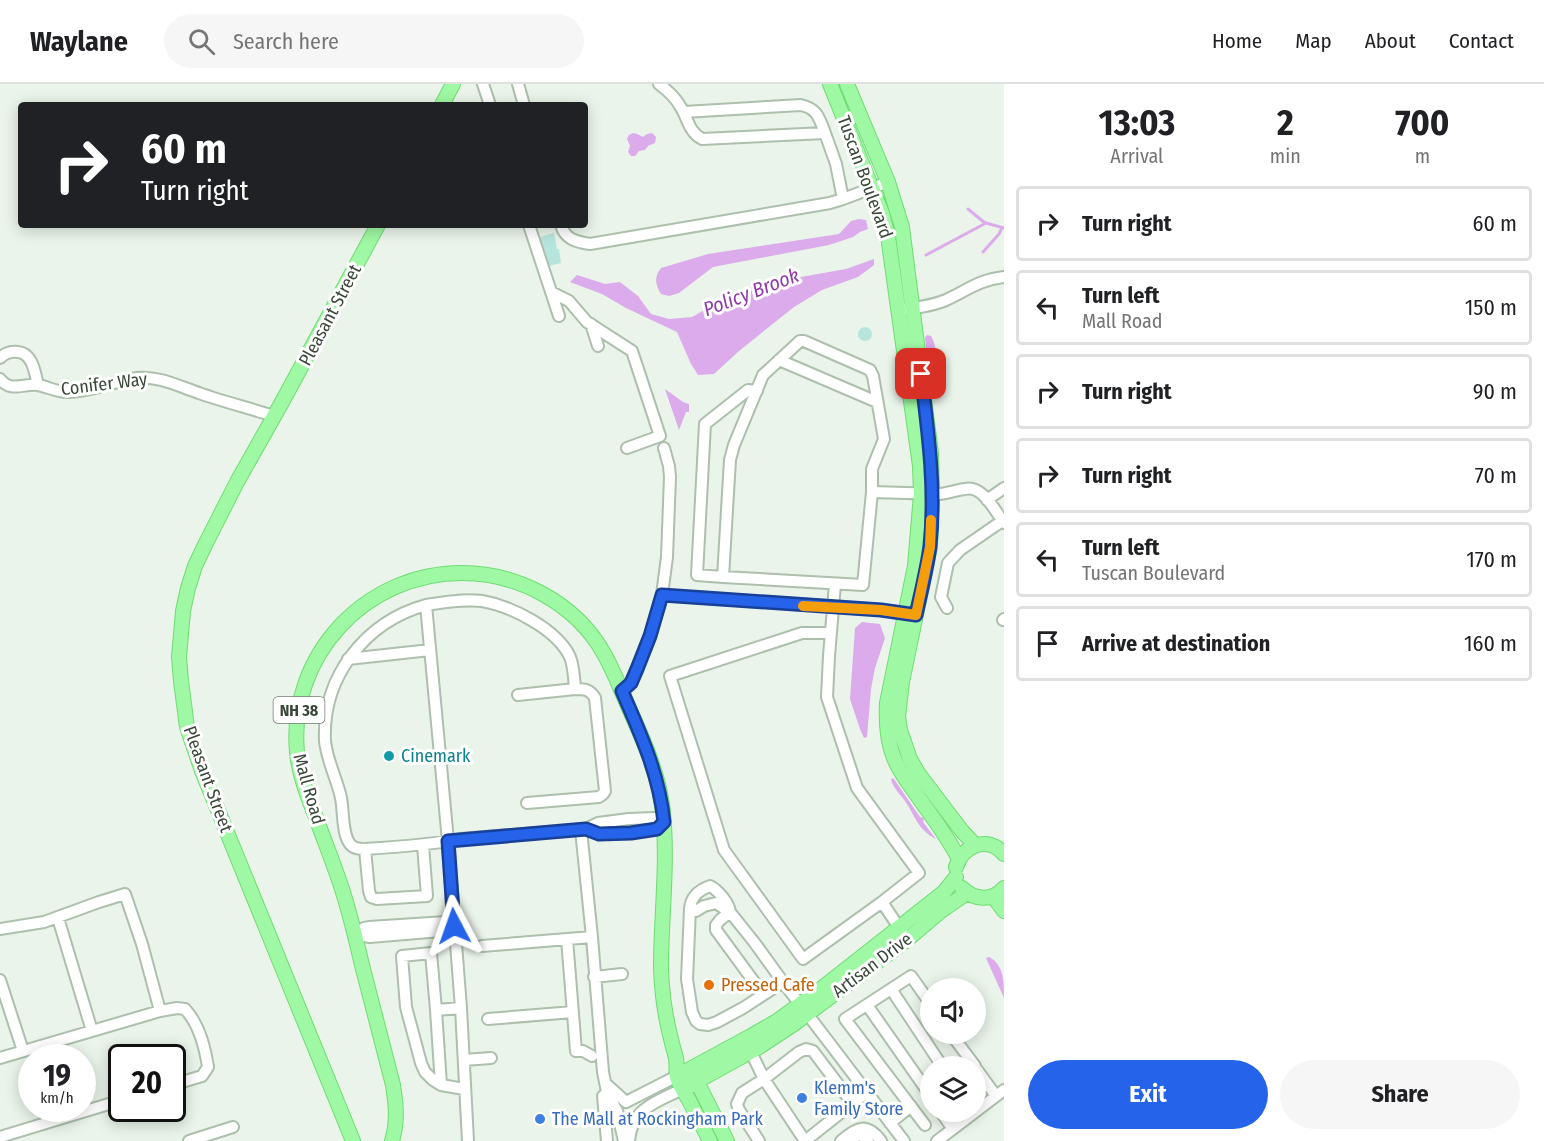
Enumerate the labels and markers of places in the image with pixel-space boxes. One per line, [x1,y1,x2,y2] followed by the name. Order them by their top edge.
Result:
[895,348,946,399] pin
[401,745,471,767] place label: Cinemark
[382,749,396,763] marker: Cinemark
[721,974,815,996] place label: Pressed Cafe
[702,978,716,992] marker: Pressed Cafe
[814,1077,904,1120] place label: Klemm's Family Store
[795,1091,809,1105] marker: Klemm's Family Store
[552,1108,764,1130] place label: The Mall at Rockingham Park
[533,1112,547,1126] marker: The Mall at Rockingham Park

